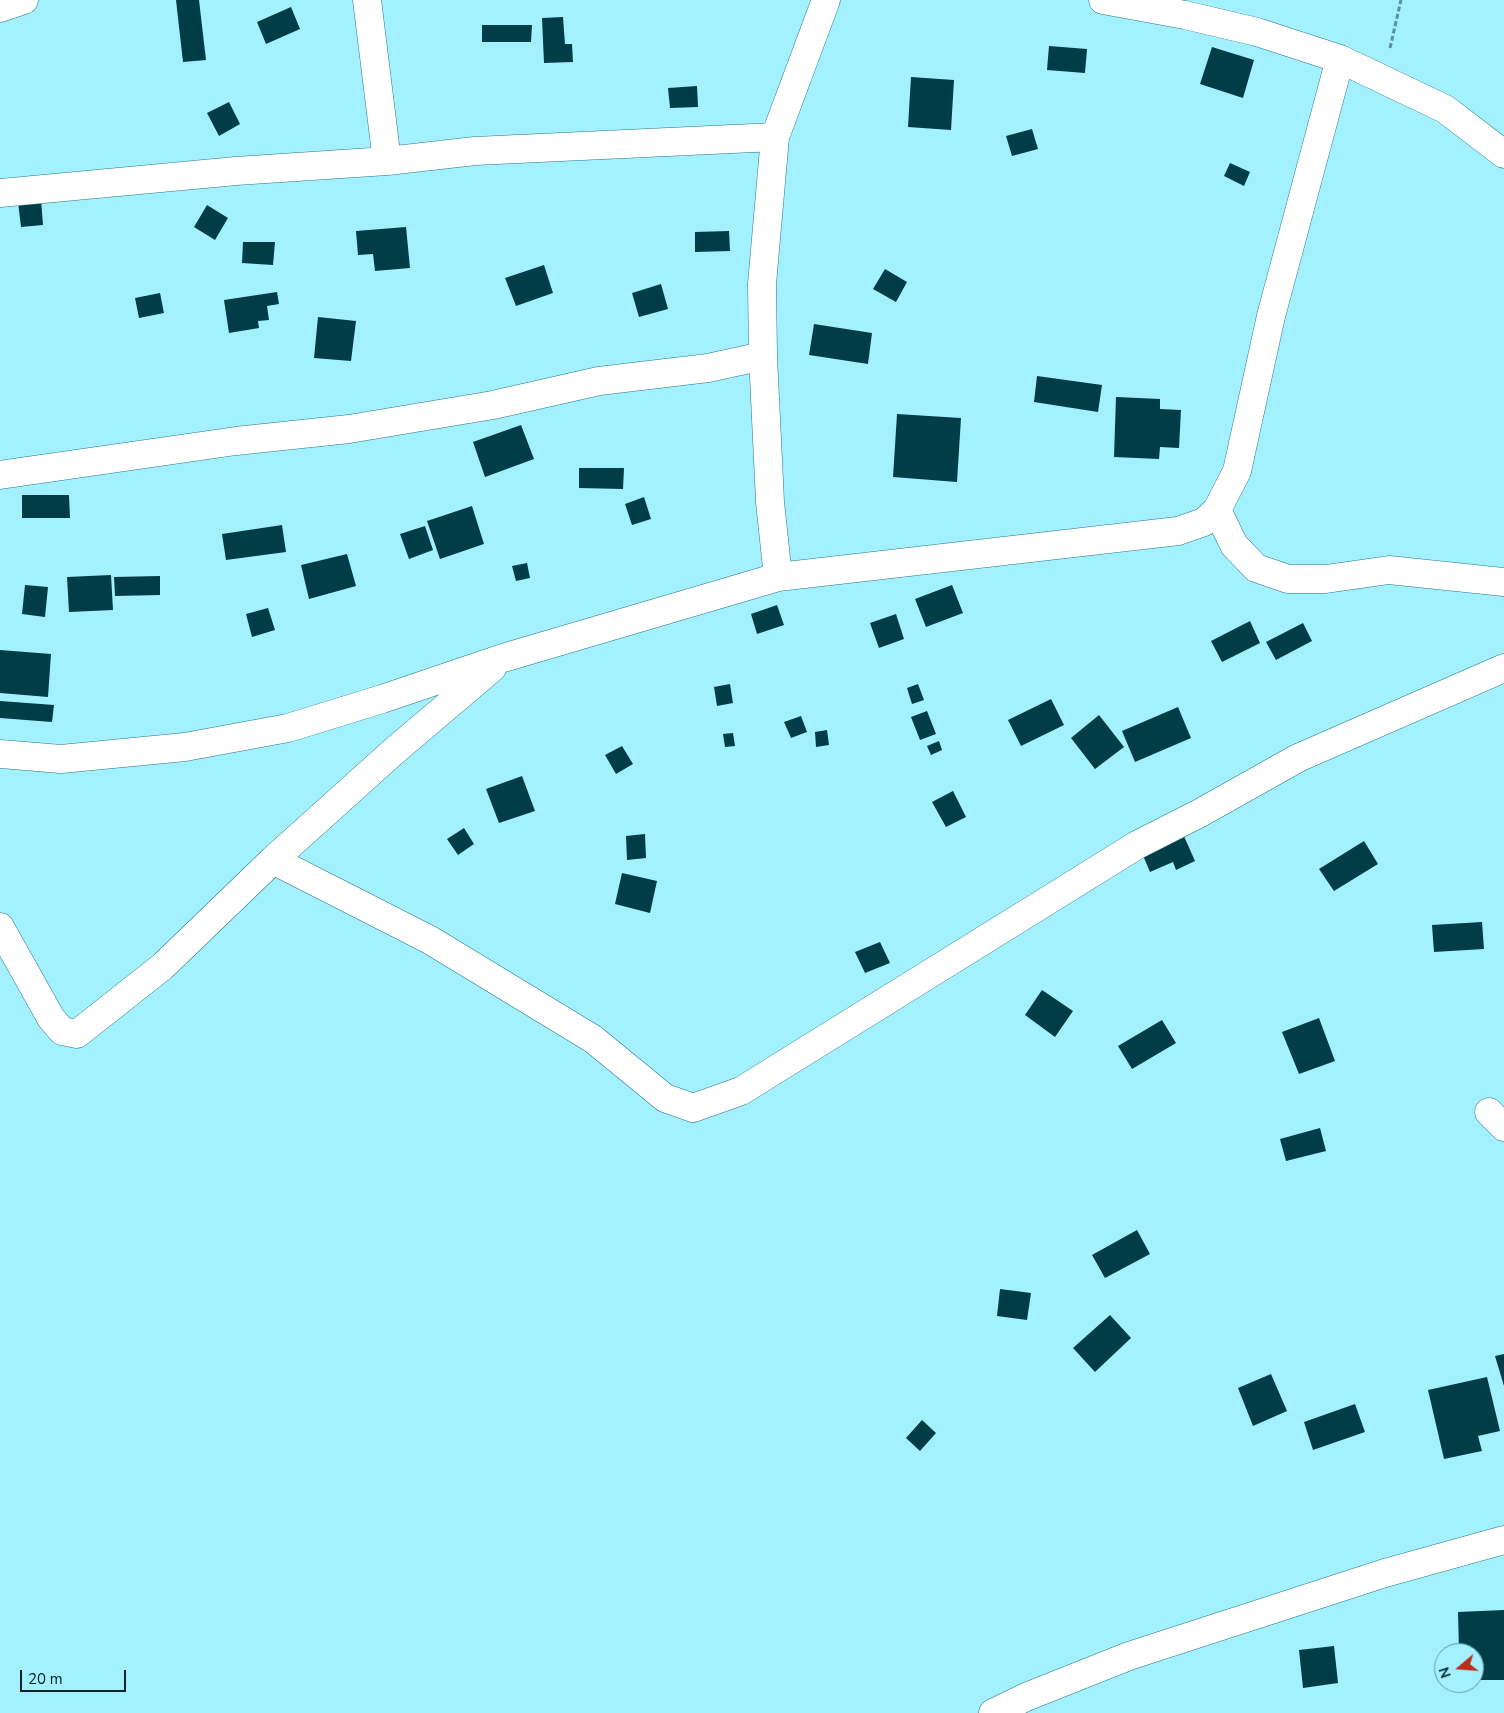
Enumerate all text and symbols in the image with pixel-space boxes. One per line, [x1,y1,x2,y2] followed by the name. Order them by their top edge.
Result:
[1434,1643,1484,1693] north arrow
[22,1660,129,1692] scale bar
[1435,1665,1456,1680] text: N
[28,1669,63,1689] text: 20 m

